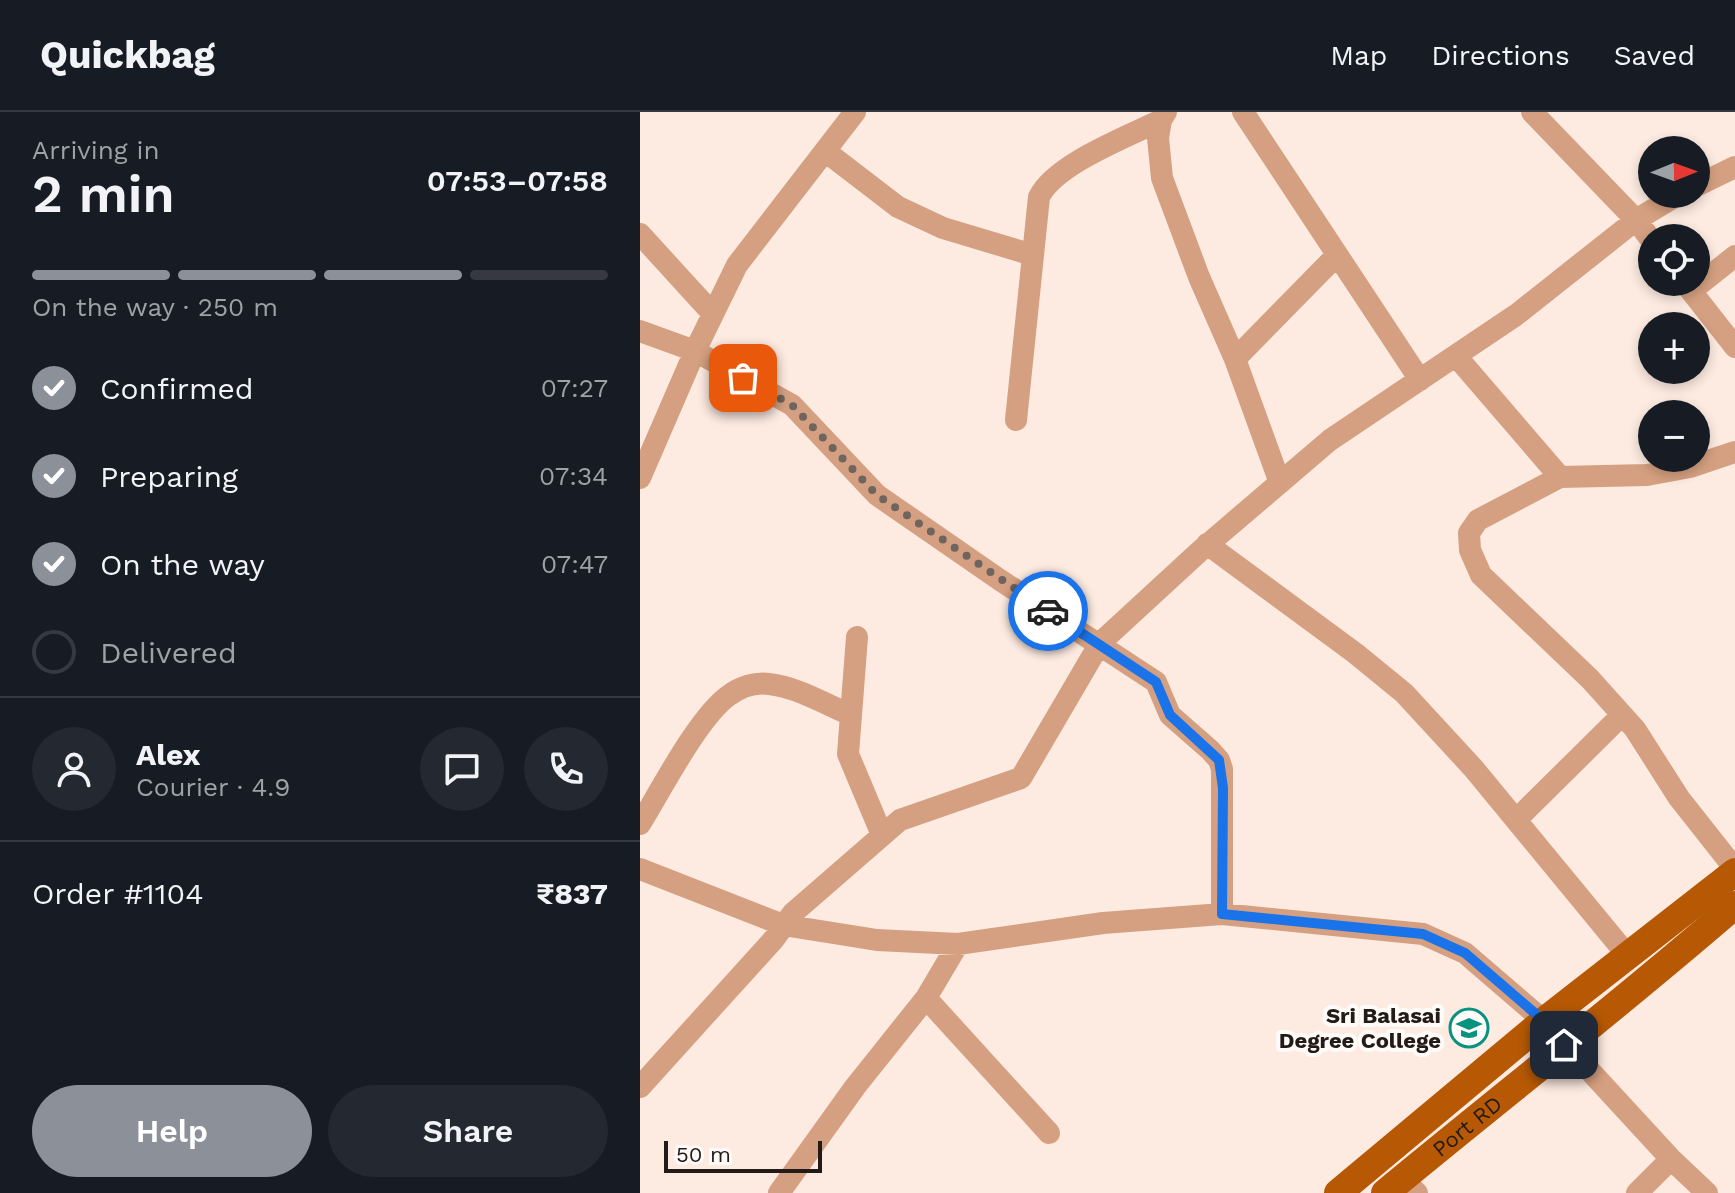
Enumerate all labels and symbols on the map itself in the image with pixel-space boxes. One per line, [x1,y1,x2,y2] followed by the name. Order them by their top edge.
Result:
[1638,136,1710,208] north arrow
[709,344,777,412] pin
[1008,571,1088,651] courier
[1279,1003,1441,1053] place label: Sri Balasai Degree College
[1448,1007,1490,1049] school or university icon: Sri Balasai Degree College
[1530,1011,1598,1079] pin
[1427,1090,1507,1161] street label: Port RD
[664,1137,822,1173] scale bar

